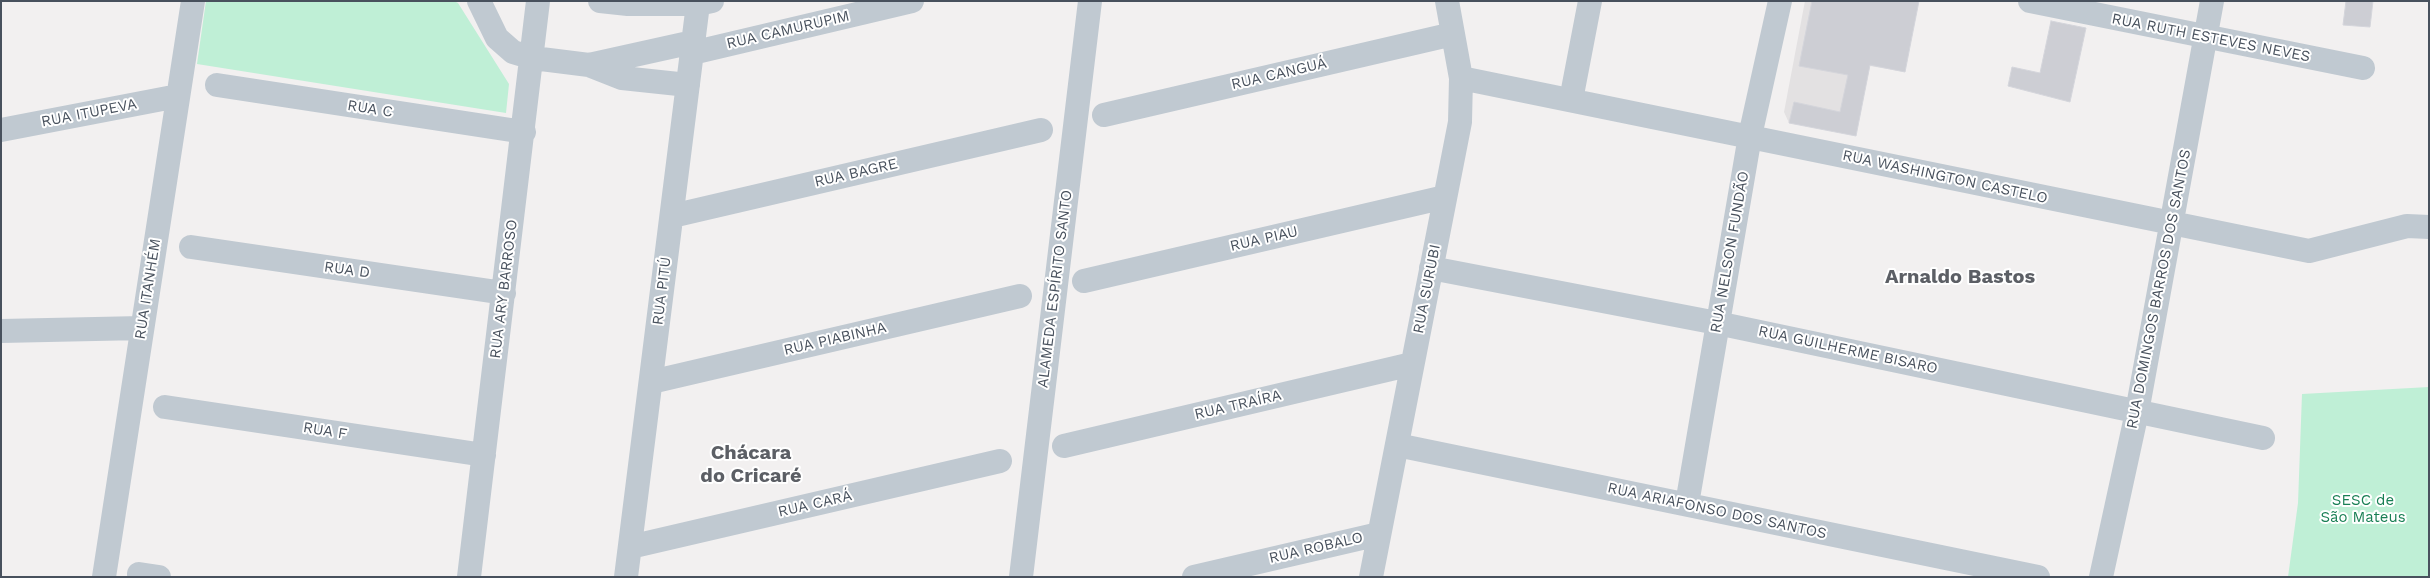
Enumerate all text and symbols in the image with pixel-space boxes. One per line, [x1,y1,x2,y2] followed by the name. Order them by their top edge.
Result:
[725,7,851,53] street label: RUA CAMURUPIM
[2110,10,2312,66] street label: RUA RUTH ESTEVES NEVES
[1229,54,1329,94] street label: RUA CANGUÁ
[40,95,138,131] street label: RUA ITUPEVA
[346,97,394,121] street label: RUA C
[1841,146,2049,208] street label: RUA WASHINGTON CASTELO
[2123,148,2195,430] street label: RUA DOMINGOS BARROS DOS SANTOS
[813,155,899,191] street label: RUA BAGRE
[1707,170,1753,334] street label: RUA NELSON FUNDÃO
[1034,189,1076,389] street label: ALAMEDA ESPÍRITO SANTO
[487,218,521,360] street label: RUA ARY BARROSO
[1228,222,1300,256] street label: RUA PIAU
[131,237,165,341] street label: RUA ITANHÉM
[1410,243,1444,335] street label: RUA SURUBI
[649,256,675,326] street label: RUA PITÚ
[323,258,371,282] street label: RUA D
[1885,265,2035,289] district label: Arnaldo Bastos
[782,318,888,360] street label: RUA PIABINHA
[1757,322,1939,378] street label: RUA GUILHERME BISARO
[1193,386,1283,424] street label: RUA TRAÍRA
[302,419,348,443] street label: RUA F
[700,441,802,488] district label: Chácara do Cricaré
[1606,479,1828,543] street label: RUA ARIAFONSO DOS SANTOS
[776,487,854,521] street label: RUA CARÁ
[2320,492,2406,527] park label: SESC de São Mateus
[1267,528,1365,568] street label: RUA ROBALO

